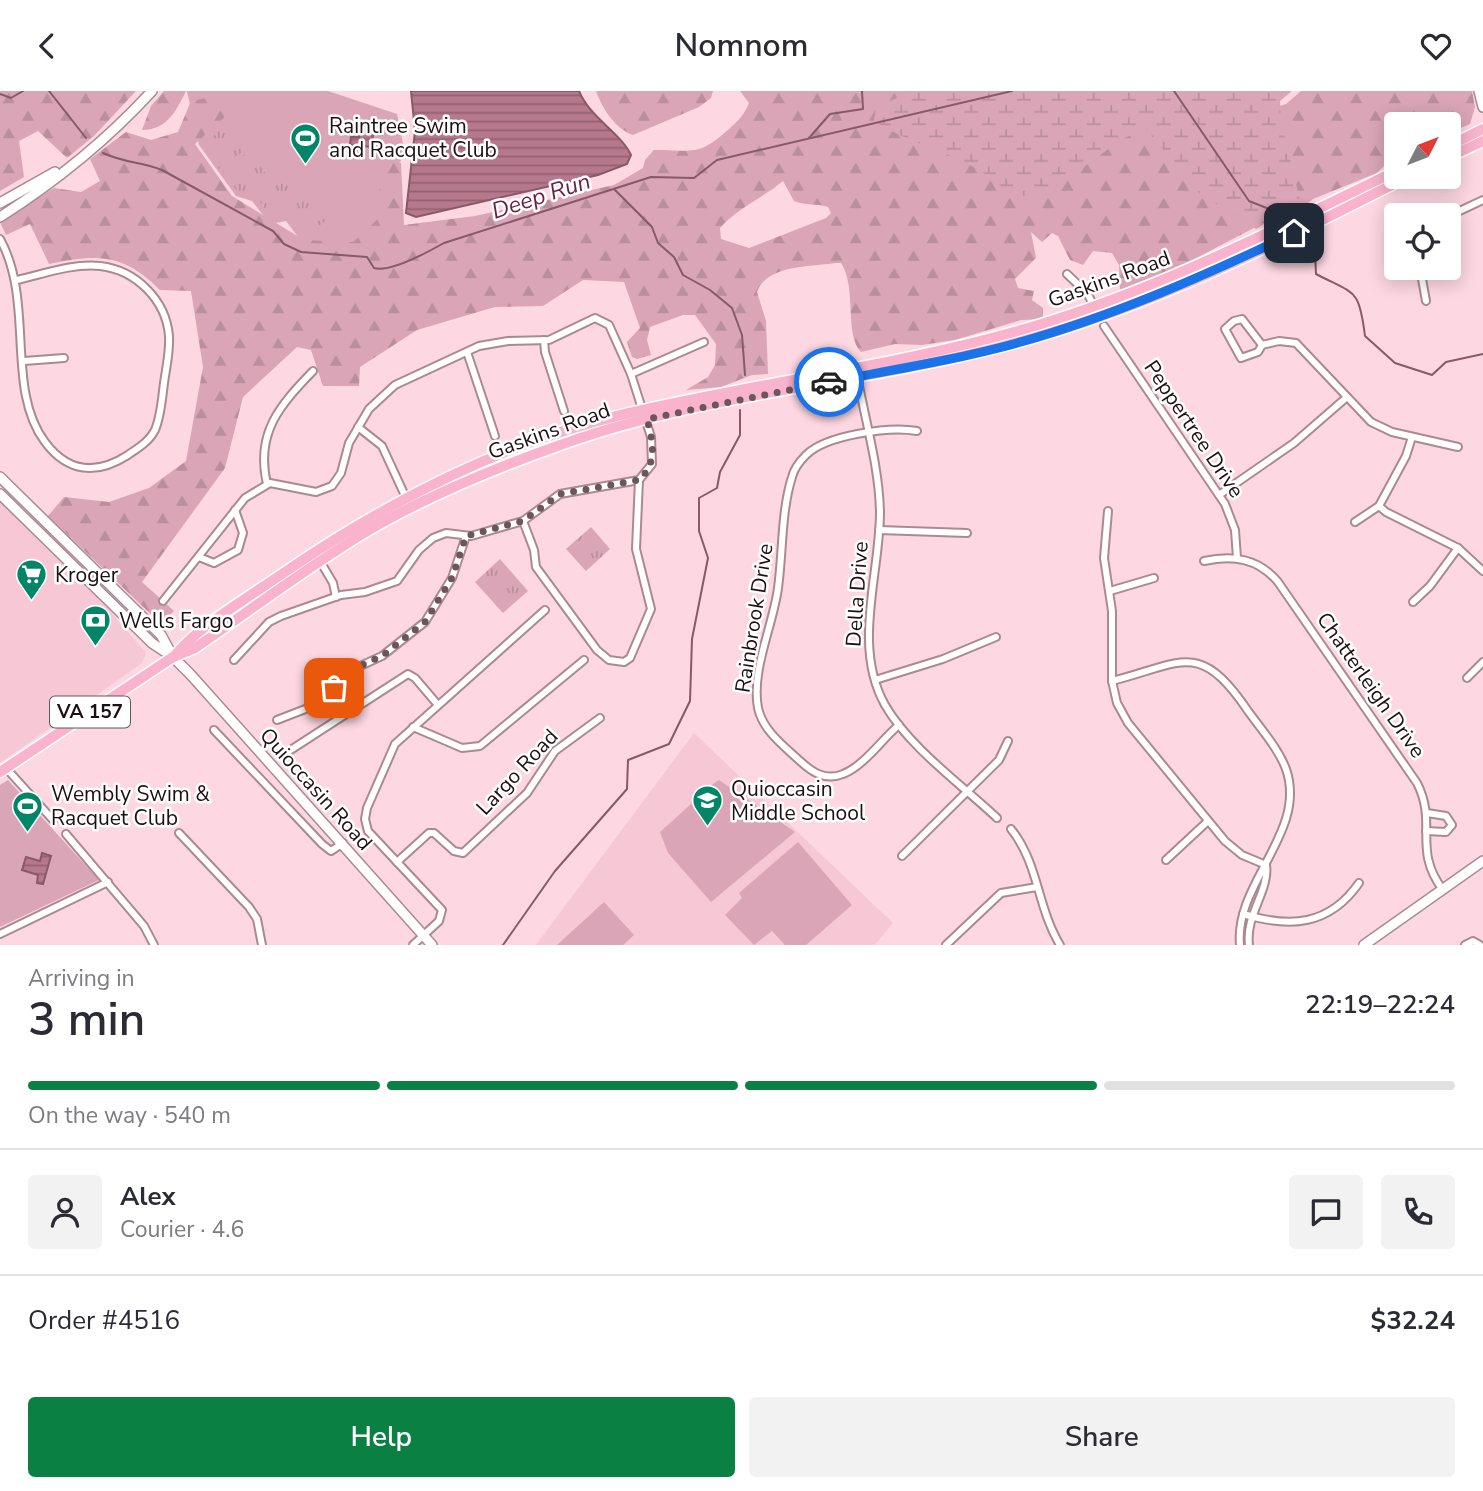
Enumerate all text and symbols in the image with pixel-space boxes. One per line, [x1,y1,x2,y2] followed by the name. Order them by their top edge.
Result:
[675,24,808,67] text: Nomnom
[28,27,66,65] icon: back
[1417,27,1455,65] icon: heart
[329,112,497,164] place label: Raintree Swim and Racquet Club
[1384,112,1461,189] north arrow
[1384,112,1461,280] map controls
[289,121,323,165] sports icon: Raintree Swim and Racquet Club
[488,165,594,227] water label: Deep Run
[1264,203,1324,263] pin
[1384,203,1461,280] button: locate
[1275,214,1313,252] icon: home
[1044,244,1174,314] street label: Gaskins Road
[794,347,864,417] courier
[1138,355,1250,503] street label: Peppertree Drive
[810,363,848,401] icon: car
[484,396,614,466] street label: Gaskins Road
[839,540,875,648] street label: Della Drive
[728,541,780,695] street label: Rainbrook Drive
[15,558,49,602] supermarket icon: Kroger
[55,561,119,589] place label: Kroger
[79,604,113,648] bank icon: Wells Fargo
[119,607,233,635] place label: Wells Fargo
[1310,607,1432,763] street label: Chatterleigh Drive
[304,658,364,718] pin
[315,669,353,707] icon: bag
[50,697,130,727] road number: VA 157
[253,722,379,856] street label: Quioccasin Road
[470,723,564,821] street label: Largo Road
[731,775,866,827] place label: Quioccasin Middle School
[51,780,210,832] place label: Wembly Swim & Racquet Club
[691,784,725,828] school or university icon: Quioccasin Middle School
[11,789,45,833] sports icon: Wembly Swim & Racquet Club
[28,963,135,994] text: Arriving in
[1305,987,1455,1022] text: 22:19–22:24
[28,988,145,1051] text: 3 min
[28,1100,231,1131] text: On the way · 540 m
[28,1175,102,1249] button: person
[1289,1175,1363,1249] button: chat
[1381,1175,1455,1249] button: phone
[120,1179,176,1214] text: Alex
[120,1214,244,1245] text: Courier · 4.6
[28,1303,180,1338] text: Order #4516
[1371,1303,1455,1338] text: $32.24
[28,1397,735,1477] button: Help
[749,1397,1455,1477] button: Share

